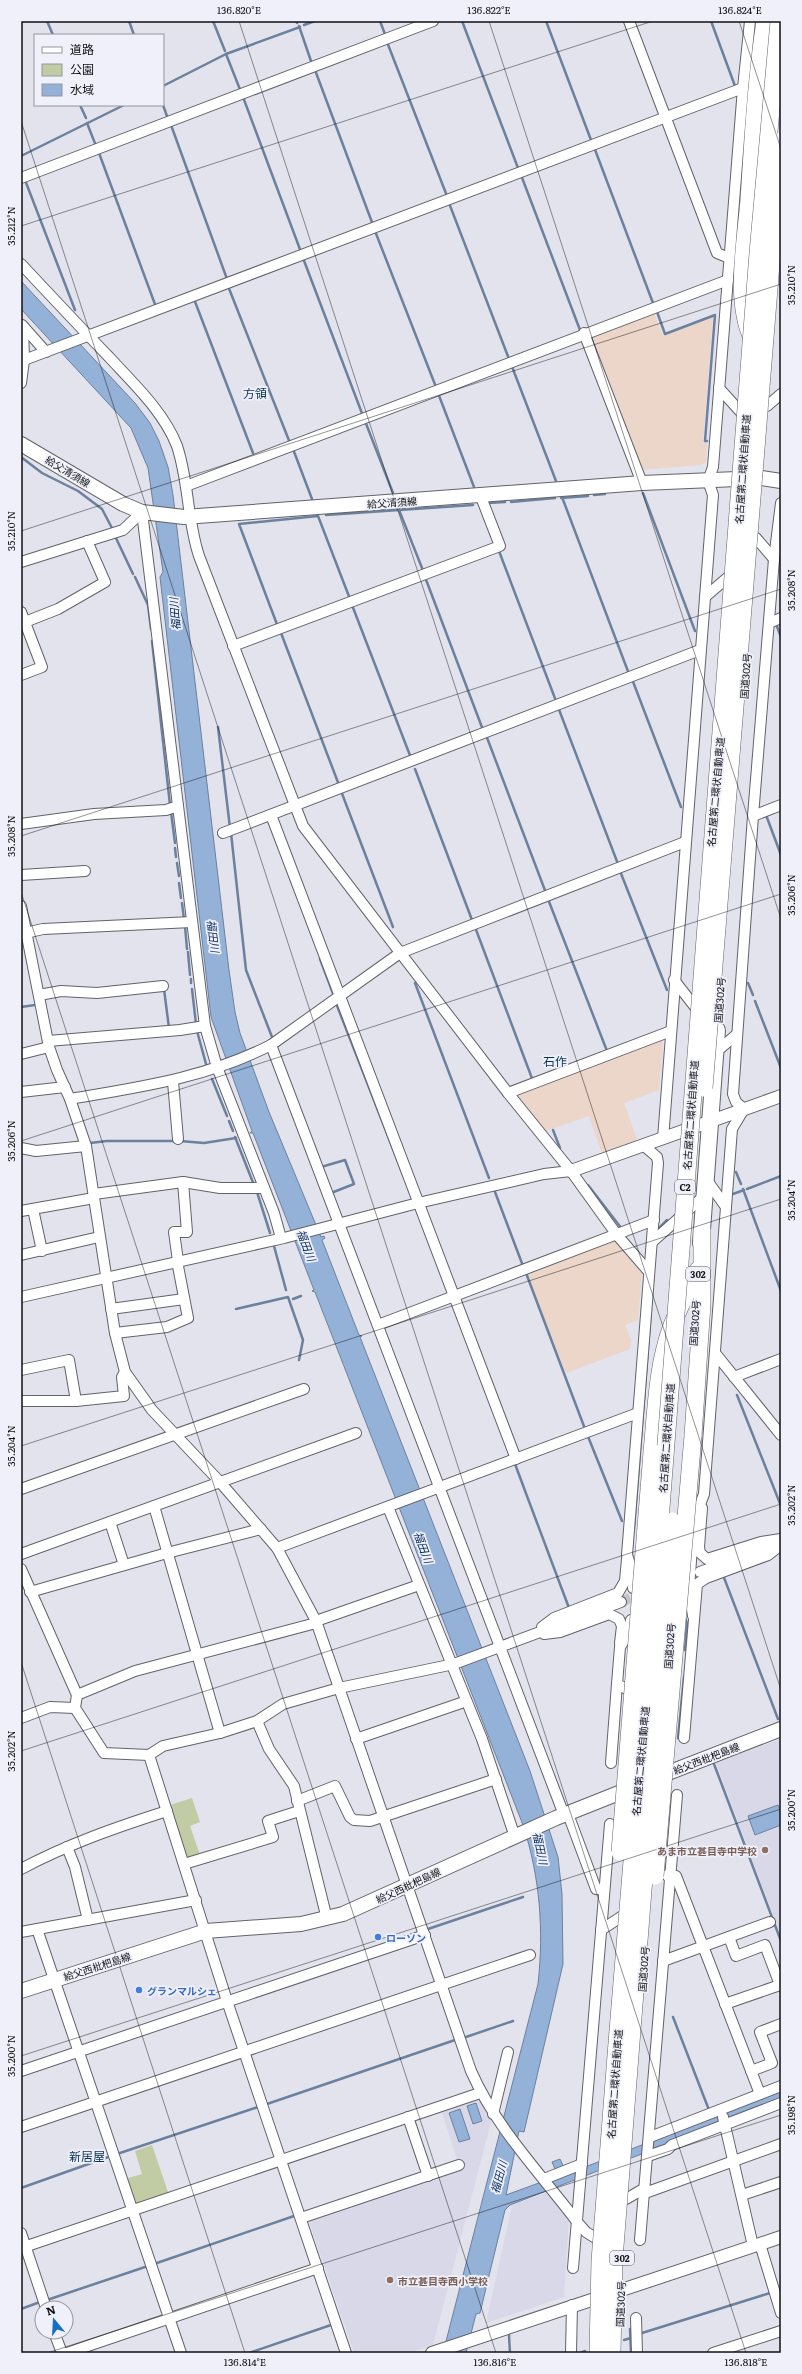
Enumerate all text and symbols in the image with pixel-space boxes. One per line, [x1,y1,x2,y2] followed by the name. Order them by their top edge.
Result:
[217,2,261,17] text: 136.820°E
[467,2,511,17] text: 136.822°E
[718,2,762,17] text: 136.824°E
[34,34,164,106] legend
[70,40,94,58] text: 道路
[70,60,94,78] text: 公園
[70,80,94,98] text: 水域
[3,206,18,246] text: 35.212°N
[783,265,798,305] text: 35.210°N
[243,384,267,402] district label: 方領
[731,414,753,524] street label: 名古屋第二環状自動車道
[43,452,93,490] street label: 給父清須線
[367,493,417,511] street label: 給父清須線
[3,511,18,551] text: 35.210°N
[783,569,798,611] text: 35.208°N
[165,596,183,631] water label: 福田川
[736,652,754,700] street label: 国道302号
[703,737,727,847] street label: 名古屋第二環状自動車道
[3,815,18,857] text: 35.208°N
[783,874,798,916] text: 35.206°N
[204,919,224,954] water label: 福田川
[710,976,728,1024] street label: 国道302号
[543,1052,567,1070] district label: 石作
[679,1060,701,1170] street label: 名古屋第二環状自動車道
[3,1120,18,1162] text: 35.206°N
[783,1179,798,1221] text: 35.204°N
[675,1180,695,1194] road number: C2
[294,1227,321,1264] water label: 福田川
[686,1267,710,1281] road number: 302
[685,1299,703,1347] street label: 国道302号
[655,1383,677,1493] street label: 名古屋第二環状自動車道
[3,1425,18,1467] text: 35.204°N
[783,1484,798,1526] text: 35.202°N
[411,1529,438,1566] water label: 福田川
[660,1622,678,1670] street label: 国道302号
[628,1706,652,1816] street label: 名古屋第二環状自動車道
[3,1730,18,1772] text: 35.202°N
[671,1738,741,1778] street label: 給父西枇杷島線
[783,1789,798,1831] text: 35.200°N
[530,1830,552,1867] water label: 福田川
[657,1843,757,1858] place label: あま市立甚目寺中学校
[760,1845,770,1855] marker: あま市立甚目寺中学校
[373,1863,443,1907] street label: 給父西枇杷島線
[386,1930,426,1945] place label: ローソン
[373,1932,383,1942] marker: ローソン
[634,1945,652,1993] street label: 国道302号
[61,1948,133,1984] street label: 給父西枇杷島線
[147,1983,217,1998] place label: グランマルシェ
[134,1985,144,1995] marker: グランマルシェ
[603,2029,625,2139] street label: 名古屋第二環状自動車道
[3,2035,18,2077] text: 35.200°N
[783,2095,798,2135] text: 35.198°N
[69,2147,105,2165] district label: 新居屋
[486,2158,510,2195] water label: 福田川
[610,2251,634,2265] road number: 302
[398,2273,488,2288] place label: 市立甚目寺西小学校
[385,2275,395,2285] marker: 市立甚目寺西小学校
[612,2281,628,2327] street label: 国道302号
[34,2300,74,2340] north arrow
[44,2301,57,2319] text: N
[224,2354,266,2369] text: 136.814°E
[474,2354,516,2369] text: 136.816°E
[725,2354,767,2369] text: 136.818°E

